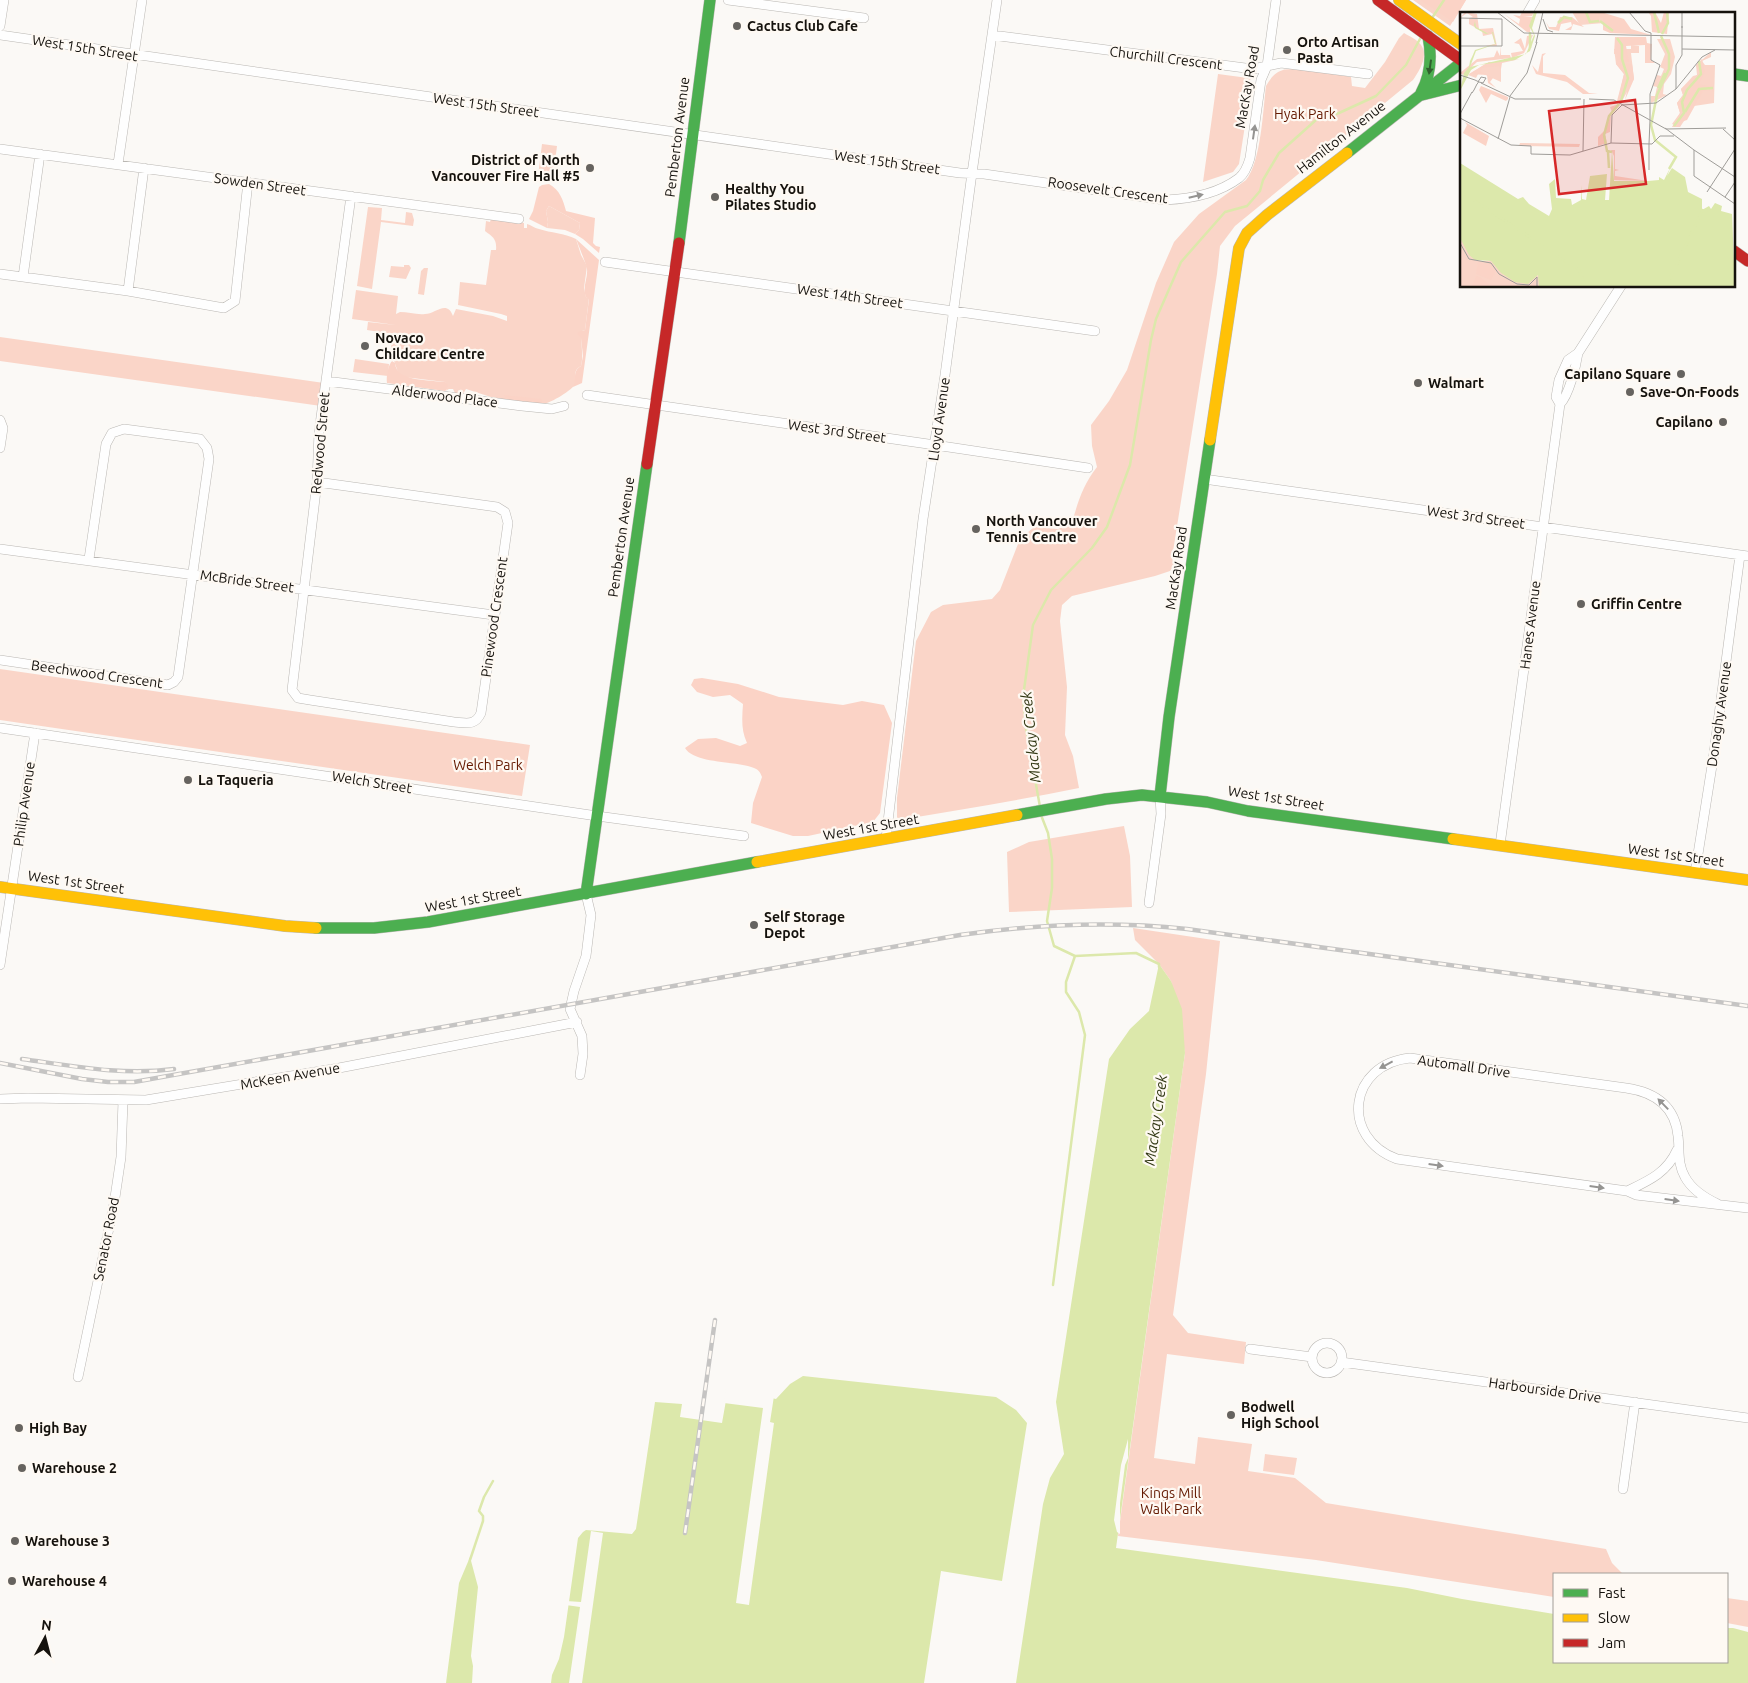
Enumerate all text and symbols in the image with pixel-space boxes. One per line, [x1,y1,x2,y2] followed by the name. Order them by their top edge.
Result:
[1460,12,1736,288] inset map
[747,18,858,34] place label: Cactus Club Cafe
[731,20,743,32] marker: Cactus Club Cafe
[31,32,139,64] street label: West 15th Street
[1297,34,1379,66] place label: Orto Artisan Pasta
[1109,43,1224,73] street label: Churchill Crescent
[1232,44,1262,130] street label: MacKay Road
[1281,44,1293,56] marker: Orto Artisan Pasta
[1425,59,1433,75] one-way arrow
[662,76,692,198] street label: Pemberton Avenue
[432,90,540,120] street label: West 15th Street
[1293,97,1389,177] street label: Hamilton Avenue
[1274,106,1336,122] park label: Hyak Park
[1250,123,1258,139] one-way arrow
[833,147,941,177] street label: West 15th Street
[431,152,580,184] place label: District of North Vancouver Fire Hall #5
[584,162,596,174] marker: District of North Vancouver Fire Hall #5
[213,170,307,198] street label: Sowden Street
[1047,174,1170,206] street label: Roosevelt Crescent
[725,181,816,213] place label: Healthy You Pilates Studio
[709,191,721,203] marker: Healthy You Pilates Studio
[1188,192,1203,200] one-way arrow
[796,281,904,311] street label: West 14th Street
[375,330,485,362] place label: Novaco Childcare Centre
[359,340,371,352] marker: Novaco Childcare Centre
[1564,366,1671,382] place label: Capilano Square
[1675,368,1687,380] marker: Capilano Square
[1428,375,1484,391] place label: Walmart
[925,376,953,462] street label: Lloyd Avenue
[1412,377,1424,389] marker: Walmart
[391,382,499,410] street label: Alderwood Place
[1640,384,1740,400] place label: Save-On-Foods
[1624,386,1636,398] marker: Save-On-Foods
[308,391,332,495] street label: Redwood Street
[1655,414,1713,430] place label: Capilano
[787,416,888,446] street label: West 3rd Street
[1717,416,1729,428] marker: Capilano
[605,476,637,598] street label: Pemberton Avenue
[1426,502,1527,532] street label: West 3rd Street
[986,513,1098,545] place label: North Vancouver Tennis Centre
[970,523,982,535] marker: North Vancouver Tennis Centre
[1162,525,1190,611] street label: MacKay Road
[478,555,510,678] street label: Pinewood Crescent
[199,567,295,596] street label: McBride Street
[1517,580,1543,670] street label: Hanes Avenue
[1591,596,1682,612] place label: Griffin Centre
[1575,598,1587,610] marker: Griffin Centre
[30,657,164,691] street label: Beechwood Crescent
[1704,660,1734,768] street label: Donaghy Avenue
[1017,690,1044,784] water label: Mackay Creek
[453,757,523,773] park label: Welch Park
[10,761,38,847] street label: Philip Avenue
[331,768,414,796] street label: Welch Street
[198,772,274,788] place label: La Taqueria
[182,774,194,786] marker: La Taqueria
[1227,783,1326,814] street label: West 1st Street
[822,811,921,843] street label: West 1st Street
[1627,840,1726,870] street label: West 1st Street
[27,867,126,897] street label: West 1st Street
[424,883,523,915] street label: West 1st Street
[764,909,845,941] place label: Self Storage Depot
[748,919,760,931] marker: Self Storage Depot
[1416,1052,1512,1080] street label: Automall Drive
[239,1059,341,1093] street label: McKeen Avenue
[1379,1061,1393,1069] one-way arrow
[1141,1073,1170,1167] water label: Mackay Creek
[1657,1099,1669,1111] one-way arrow
[1428,1161,1444,1169] one-way arrow
[1589,1183,1605,1191] one-way arrow
[90,1196,122,1282] street label: Senator Road
[1664,1196,1680,1204] one-way arrow
[1488,1374,1602,1406] street label: Harbourside Drive
[1241,1399,1319,1431] place label: Bodwell High School
[1225,1409,1237,1421] marker: Bodwell High School
[29,1420,88,1436] place label: High Bay
[13,1422,25,1434] marker: High Bay
[32,1460,117,1476] place label: Warehouse 2
[16,1462,28,1474] marker: Warehouse 2
[1140,1485,1202,1517] park label: Kings Mill Walk Park
[25,1533,110,1549] place label: Warehouse 3
[9,1535,21,1547] marker: Warehouse 3
[22,1573,107,1589] place label: Warehouse 4
[1553,1573,1728,1663] legend
[6,1575,18,1587] marker: Warehouse 4
[1598,1584,1626,1601] text: Fast
[1598,1609,1631,1626] text: Slow
[20,1613,70,1663] north arrow
[40,1617,53,1634] text: N
[1598,1634,1626,1651] text: Jam

